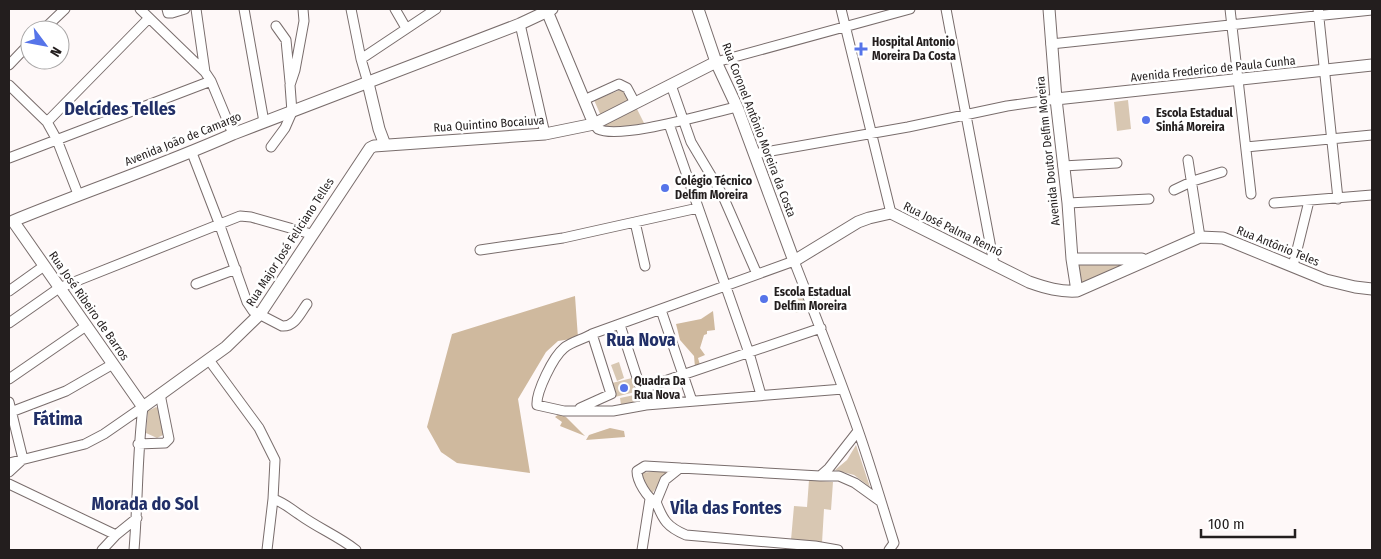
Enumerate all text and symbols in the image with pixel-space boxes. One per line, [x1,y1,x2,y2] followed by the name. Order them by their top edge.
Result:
[20,20,70,70] north arrow
[872,35,956,63] place label: Hospital Antonio Moreira Da Costa
[719,41,799,219] street label: Rua Coronel Antônio Moreira da Costa
[854,42,868,56] marker: Hospital Antonio Moreira Da Costa
[46,44,65,60] text: N
[1130,53,1296,85] street label: Avenida Frederico de Paula Cunha
[1033,75,1063,227] street label: Avenida Doutor Delfim Moreira
[64,98,176,120] district label: Delcídes Telles
[1156,106,1234,134] place label: Escola Estadual Sinhá Moreira
[123,109,243,169] street label: Avenida João de Camargo
[433,113,545,135] street label: Rua Quintino Bocaiuva
[1140,114,1152,126] marker: Escola Estadual Sinhá Moreira
[675,174,753,202] place label: Colégio Técnico Delfim Moreira
[243,175,337,309] street label: Rua Major José Feliciano Telles
[659,182,671,194] marker: Colégio Técnico Delfim Moreira
[901,199,1005,259] street label: Rua José Palma Rennó
[1235,223,1321,269] street label: Rua Antônio Teles
[46,249,132,363] street label: Rua José Ribeiro de Barros
[774,285,852,313] place label: Escola Estadual Delfim Moreira
[758,293,770,305] marker: Escola Estadual Delfim Moreira
[606,329,676,351] district label: Rua Nova
[634,374,686,402] place label: Quadra Da Rua Nova
[618,382,630,394] marker: Quadra Da Rua Nova
[33,408,83,430] district label: Fátima
[91,493,199,515] district label: Morada do Sol
[669,497,782,519] district label: Vila das Fontes
[1201,506,1295,538] scale bar
[1208,515,1245,533] text: 100 m

